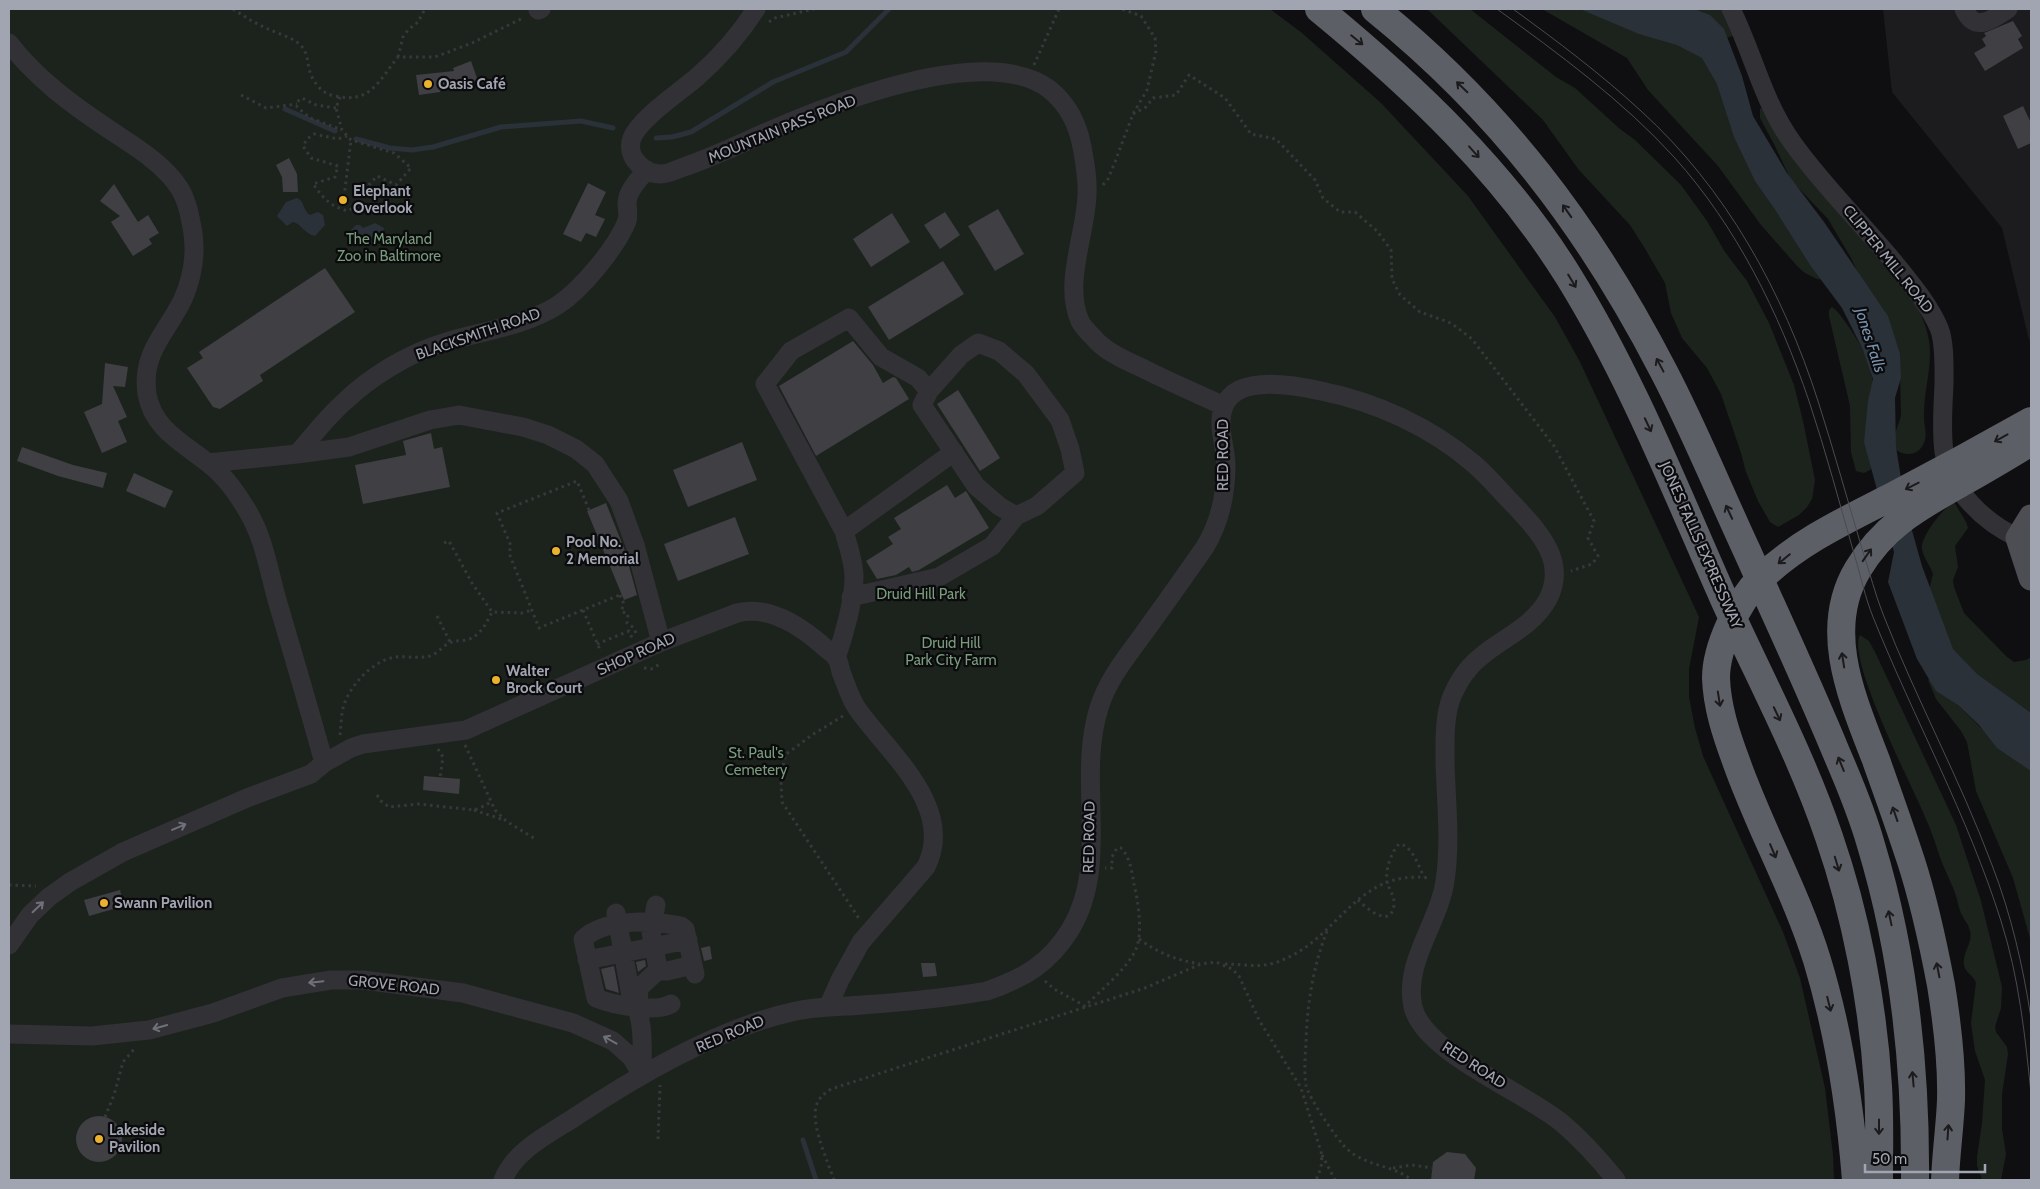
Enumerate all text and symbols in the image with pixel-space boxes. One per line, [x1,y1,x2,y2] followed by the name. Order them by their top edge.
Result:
[1350,34,1363,45] one-way arrow
[438,75,506,93] place label: Oasis Café
[422,78,434,90] marker: Oasis Café
[1456,81,1469,93] one-way arrow
[705,91,859,167] street label: MOUNTAIN PASS ROAD
[1468,146,1479,159] one-way arrow
[353,182,413,217] place label: Elephant Overlook
[337,194,349,206] marker: Elephant Overlook
[1839,202,1937,317] street label: CLIPPER MILL ROAD
[1562,204,1572,218] one-way arrow
[337,230,441,265] park label: The Maryland Zoo in Baltimore
[1567,274,1577,288] one-way arrow
[1851,303,1890,375] water label: Jones Falls
[413,304,543,364] street label: BLACKSMITH ROAD
[1655,358,1665,372] one-way arrow
[1644,417,1653,432] one-way arrow
[1214,419,1232,491] street label: RED ROAD
[1994,434,2008,444] one-way arrow
[1656,458,1746,632] street label: JONES FALLS EXPRESSWAY
[1904,481,1919,491] one-way arrow
[1724,505,1733,520] one-way arrow
[566,533,639,568] place label: Pool No. 2 Memorial
[550,545,562,557] marker: Pool No. 2 Memorial
[1862,548,1872,562] one-way arrow
[1778,553,1791,564] one-way arrow
[876,585,966,603] park label: Druid Hill Park
[594,629,678,679] street label: SHOP ROAD
[905,634,997,669] park label: Druid Hill Park City Farm
[1838,652,1848,668] one-way arrow
[506,662,582,697] place label: Walter Brock Court
[490,674,502,686] marker: Walter Brock Court
[1714,691,1724,707] one-way arrow
[1772,706,1782,721] one-way arrow
[725,744,788,779] park label: St. Paul's Cemetery
[1836,757,1845,772] one-way arrow
[1079,801,1099,873] street label: RED ROAD
[1889,806,1899,822] one-way arrow
[171,822,186,832] one-way arrow
[1769,843,1778,859] one-way arrow
[1833,856,1843,872] one-way arrow
[114,894,212,912] place label: Swann Pavilion
[98,897,110,909] marker: Swann Pavilion
[32,901,45,913] one-way arrow
[1885,911,1894,927] one-way arrow
[1932,963,1942,979] one-way arrow
[347,971,441,999] street label: GROVE ROAD
[308,977,324,987] one-way arrow
[1825,995,1834,1011] one-way arrow
[693,1012,767,1056] street label: RED ROAD
[153,1023,169,1033] one-way arrow
[602,1035,617,1045] one-way arrow
[1439,1038,1509,1092] street label: RED ROAD
[1908,1071,1918,1087] one-way arrow
[1874,1119,1884,1135] one-way arrow
[109,1121,165,1156] place label: Lakeside Pavilion
[1943,1124,1953,1140] one-way arrow
[93,1133,105,1145] marker: Lakeside Pavilion
[1865,1142,1985,1174] scale bar
[1872,1150,1907,1168] text: 50 m

